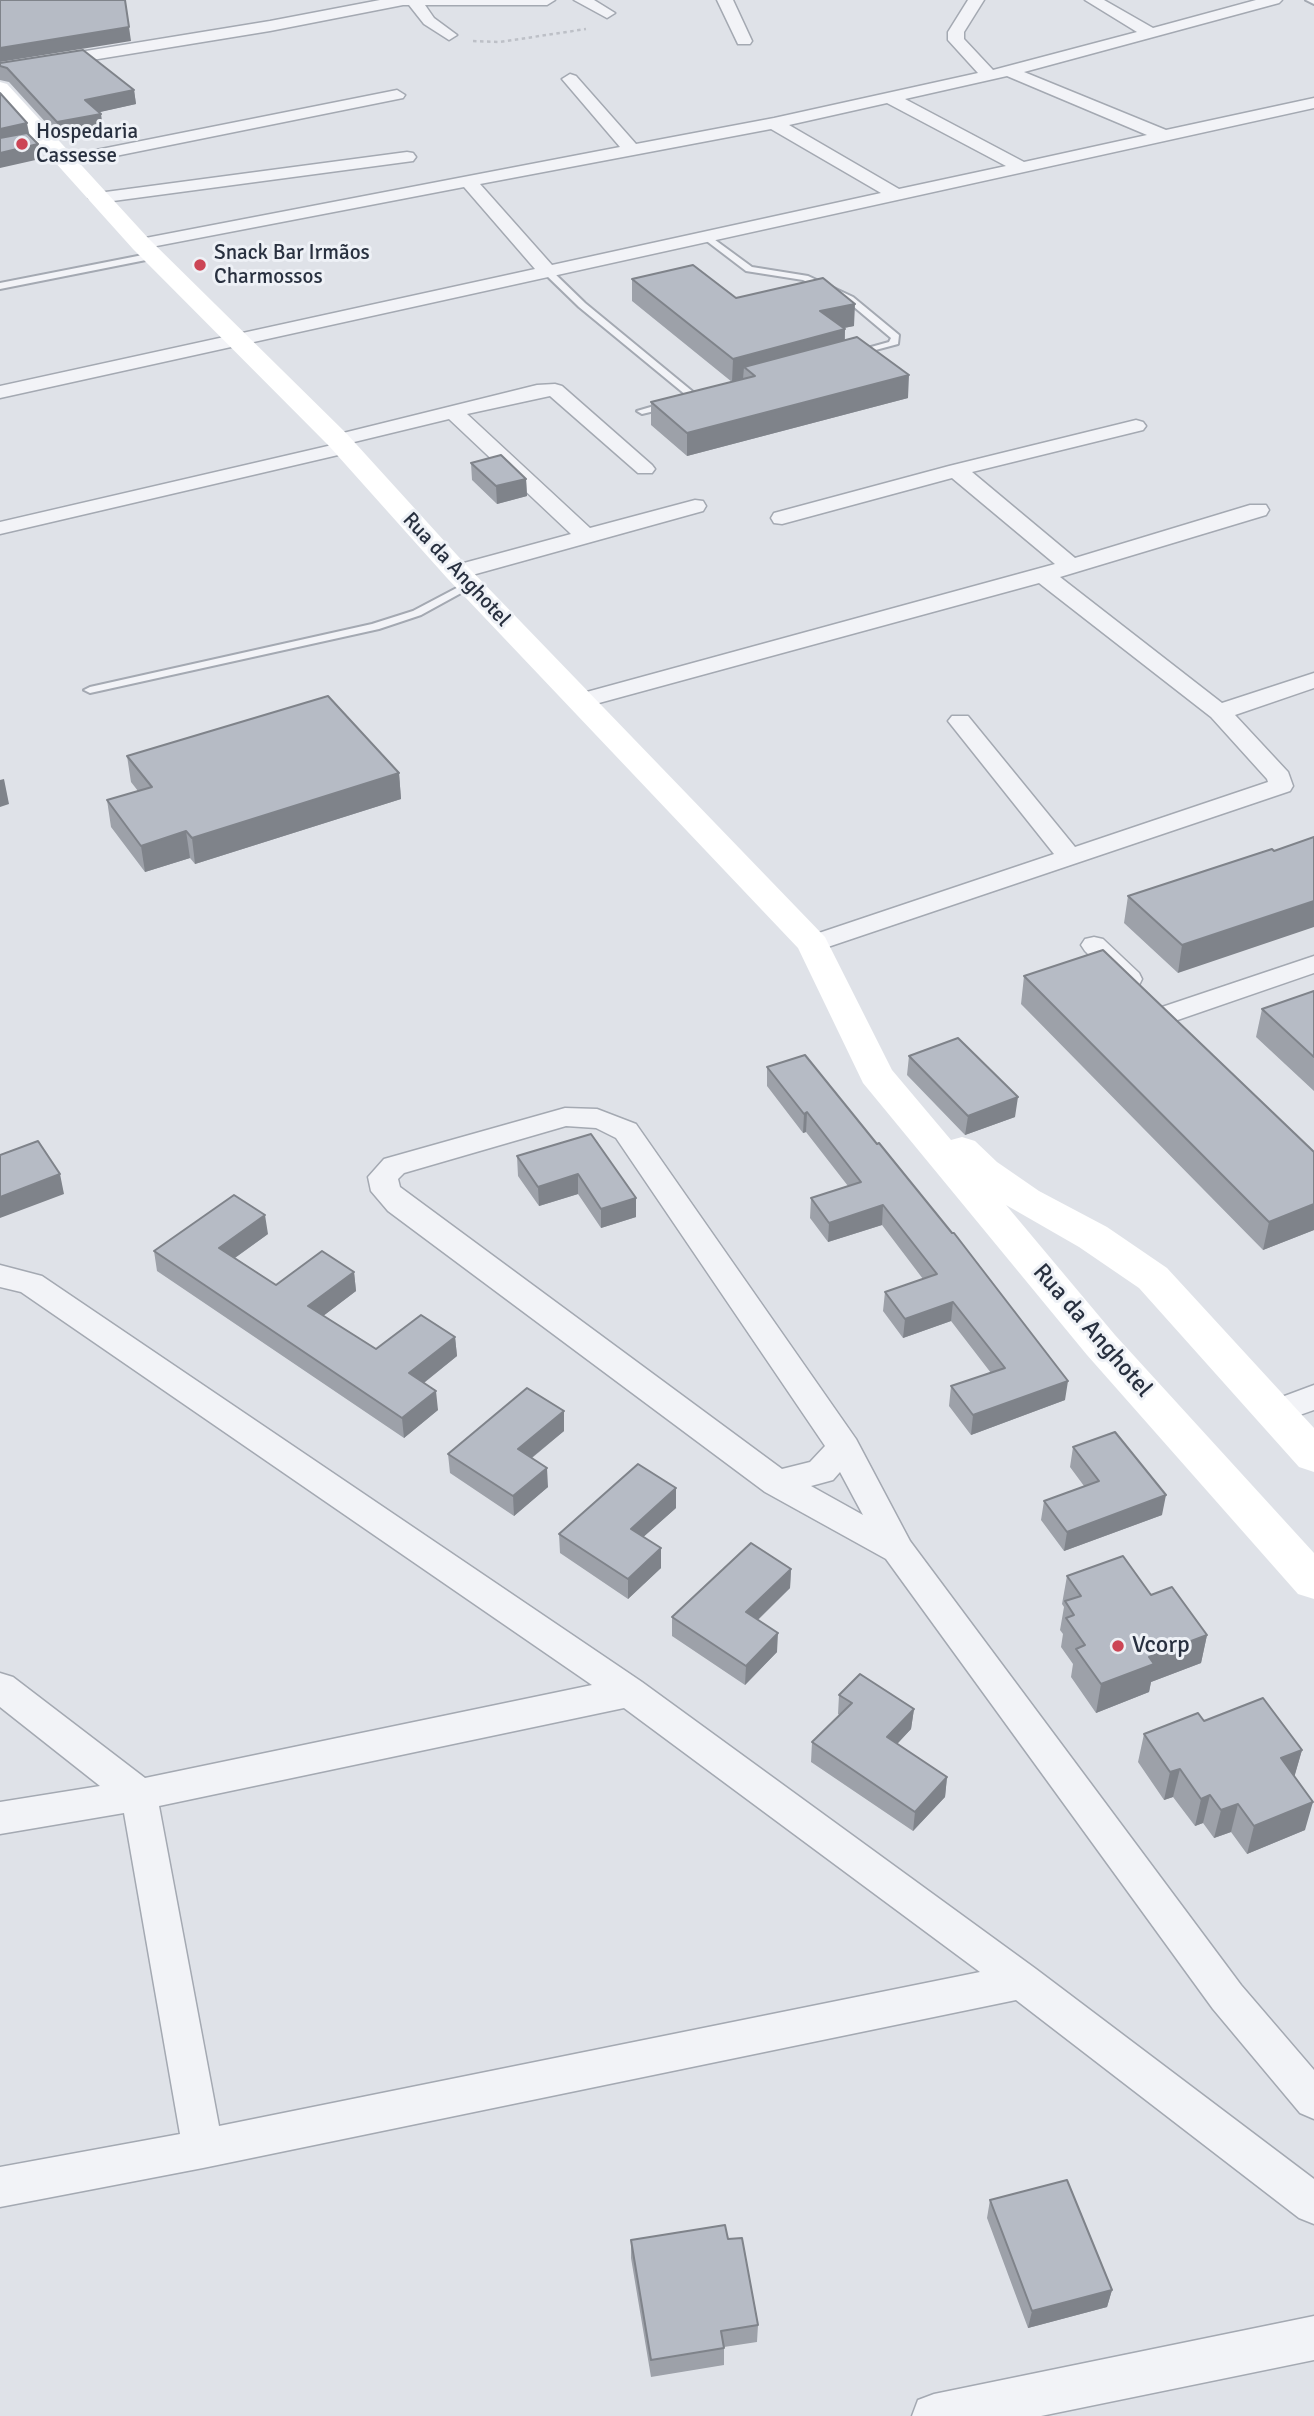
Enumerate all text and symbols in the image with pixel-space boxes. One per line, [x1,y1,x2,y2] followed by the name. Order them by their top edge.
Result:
[36,119,138,169] place label: Hospedaria Cassesse
[14,136,30,152] marker: Hospedaria Cassesse
[214,240,370,290] place label: Snack Bar Irmãos Charmossos
[192,257,208,273] marker: Snack Bar Irmãos Charmossos
[397,508,515,632] street label: Rua da Anghotel
[1026,1258,1158,1404] street label: Rua da Anghotel
[1132,1632,1190,1660] place label: Vcorp
[1110,1638,1126,1654] marker: Vcorp

